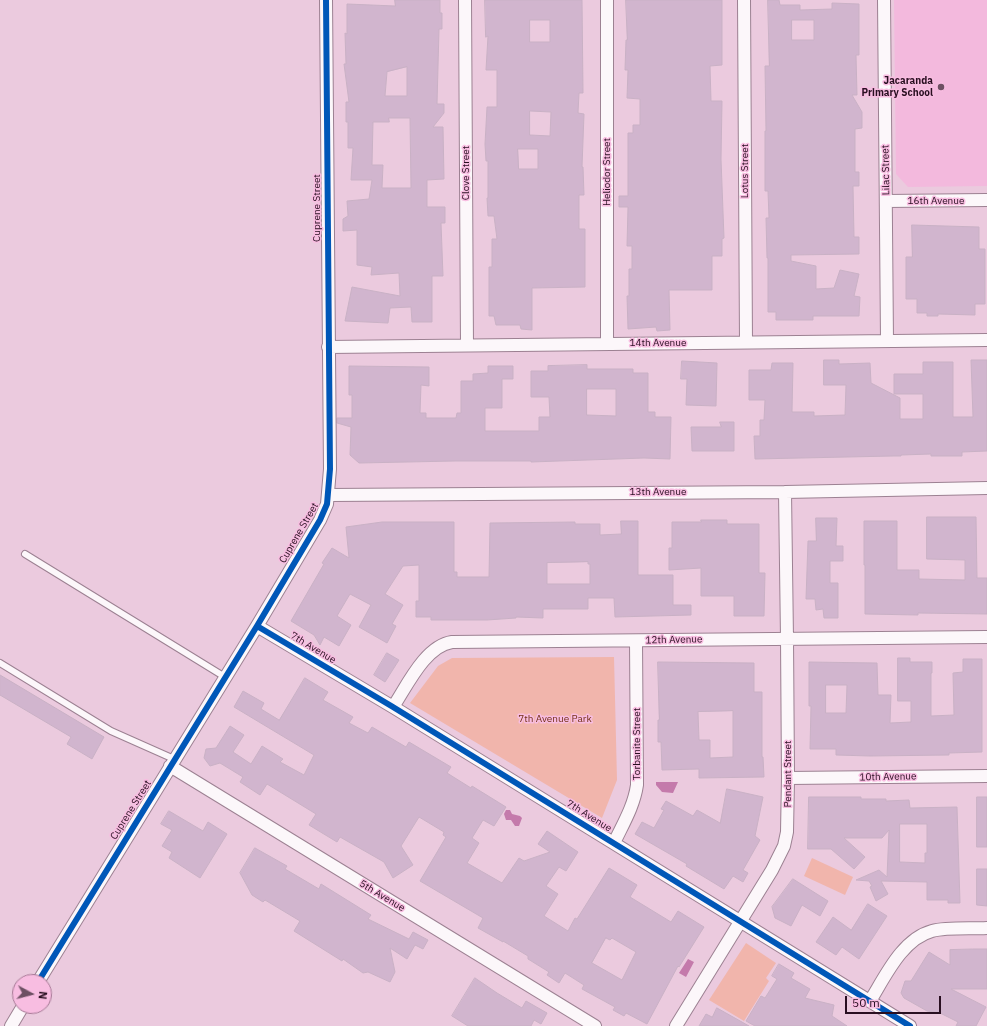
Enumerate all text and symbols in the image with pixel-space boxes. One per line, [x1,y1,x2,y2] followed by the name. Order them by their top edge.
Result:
[862,75,933,98] place label: Jacaranda Primary School
[936,82,946,92] marker: Jacaranda Primary School
[601,138,613,206] street label: Heliodor Street
[739,144,751,198] street label: Lotus Street
[880,145,892,195] street label: Lilac Street
[460,146,472,200] street label: Clove Street
[311,174,323,242] street label: Cuprene Street
[908,195,964,207] street label: 16th Avenue
[630,337,686,349] street label: 14th Avenue
[630,486,686,498] street label: 13th Avenue
[277,501,321,565] street label: Cuprene Street
[288,630,338,666] street label: 7th Avenue
[645,634,703,646] street label: 12th Avenue
[631,708,643,780] street label: Torbanite Street
[518,713,592,725] park label: 7th Avenue Park
[782,740,794,808] street label: Pendant Street
[859,771,917,783] street label: 10th Avenue
[108,778,154,842] street label: Cuprene Street
[564,797,614,835] street label: 7th Avenue
[357,878,407,914] street label: 5th Avenue
[12,974,52,1014] north arrow
[847,988,943,1014] scale bar
[35,991,50,1000] text: N
[852,995,880,1010] text: 50 m

